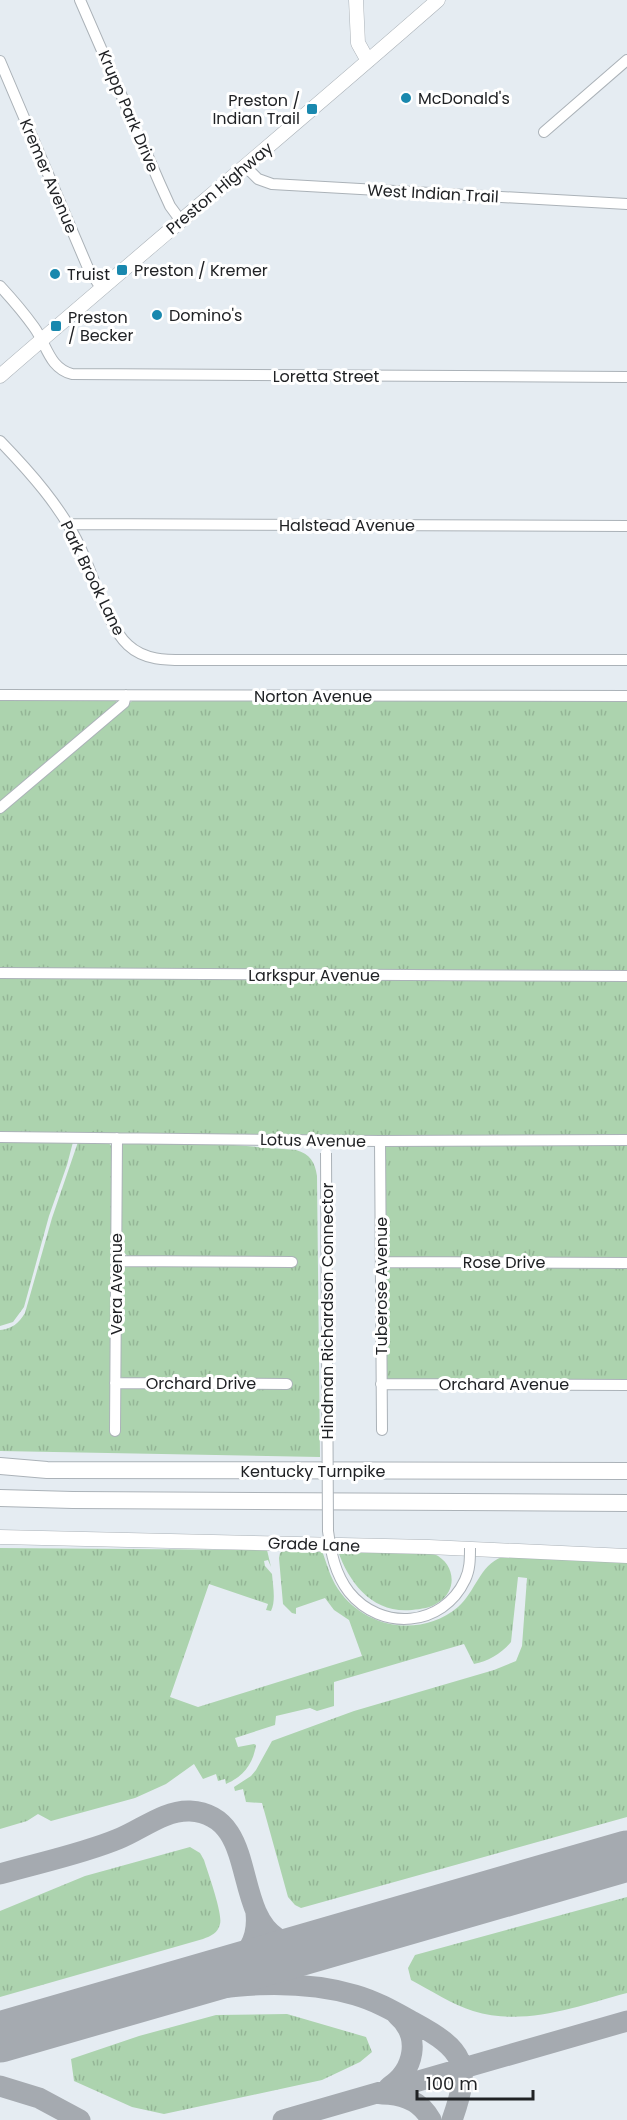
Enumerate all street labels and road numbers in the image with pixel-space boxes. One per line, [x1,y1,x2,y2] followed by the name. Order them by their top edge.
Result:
[92,47,165,176] street label: Krupp Park Drive
[14,115,83,237] street label: Kremer Avenue
[161,137,278,240] street label: Preston Highway
[367,179,499,208] street label: West Indian Trail
[273,365,379,388] street label: Loretta Street
[279,514,415,537] street label: Halstead Avenue
[55,517,130,640] street label: Park Brook Lane
[254,685,372,708] street label: Norton Avenue
[248,964,380,987] street label: Larkspur Avenue
[260,1128,366,1153] street label: Lotus Avenue
[316,1183,339,1439] street label: Hindman Richardson Connector
[370,1217,393,1355] street label: Tuberose Avenue
[105,1233,128,1335] street label: Vera Avenue
[463,1251,545,1274] street label: Rose Drive
[146,1372,256,1395] street label: Orchard Drive
[439,1373,569,1396] street label: Orchard Avenue
[240,1460,386,1483] street label: Kentucky Turnpike
[268,1531,360,1558] street label: Grade Lane

